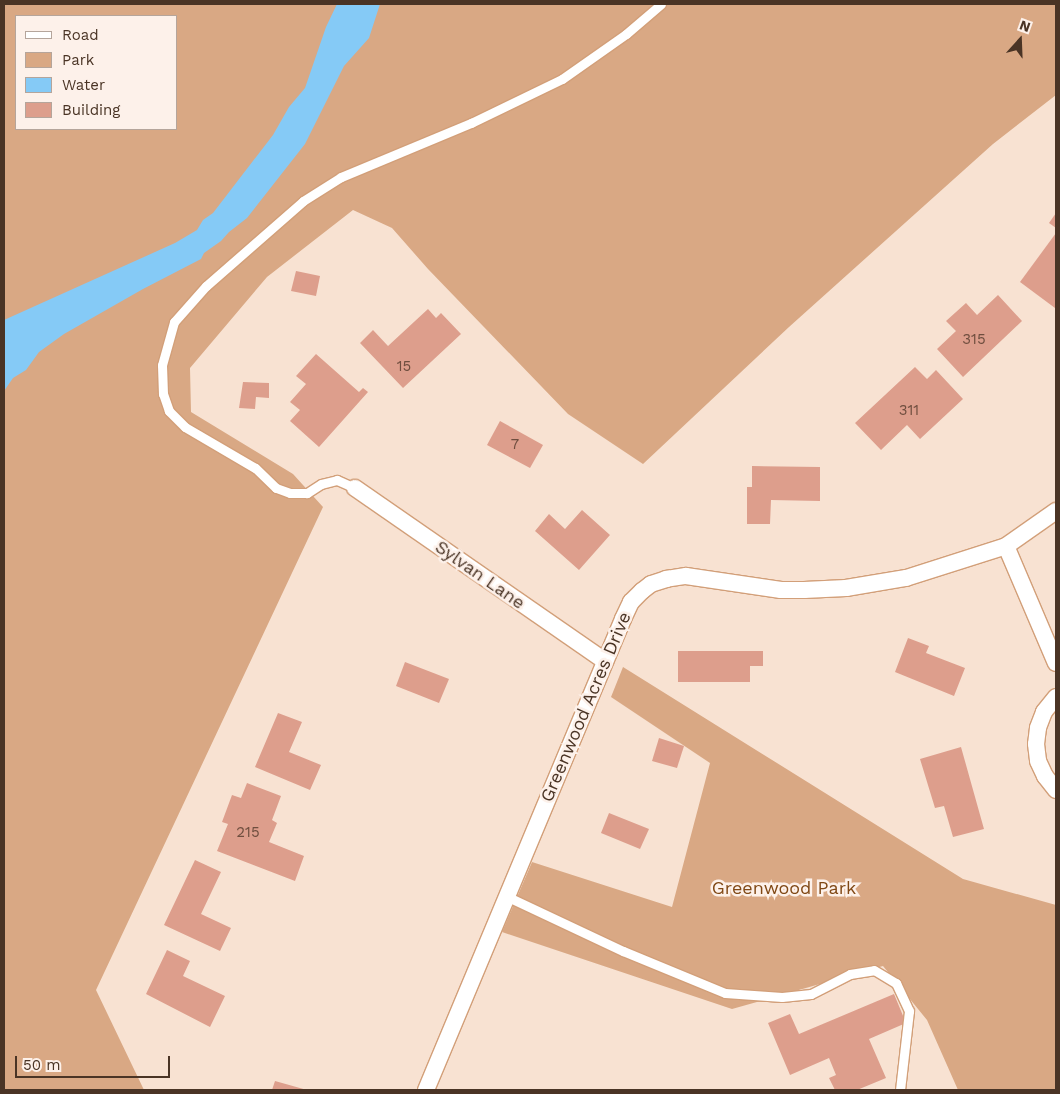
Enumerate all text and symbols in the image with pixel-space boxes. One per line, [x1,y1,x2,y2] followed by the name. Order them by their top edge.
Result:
[15,15,178,130] legend
[995,15,1045,65] north arrow
[1018,17,1033,35] text: N
[62,26,99,44] text: Road
[62,51,94,69] text: Park
[62,76,105,94] text: Water
[62,101,120,119] text: Building
[962,331,986,349] house number: 315
[397,358,411,376] house number: 15
[899,402,919,420] house number: 311
[511,436,519,454] house number: 7
[431,536,529,614] street label: Sylvan Lane
[536,608,636,806] street label: Greenwood Acres Drive
[236,824,260,842] house number: 215
[712,877,856,899] park label: Greenwood Park
[18,1046,172,1078] scale bar
[23,1056,60,1074] text: 50 m

